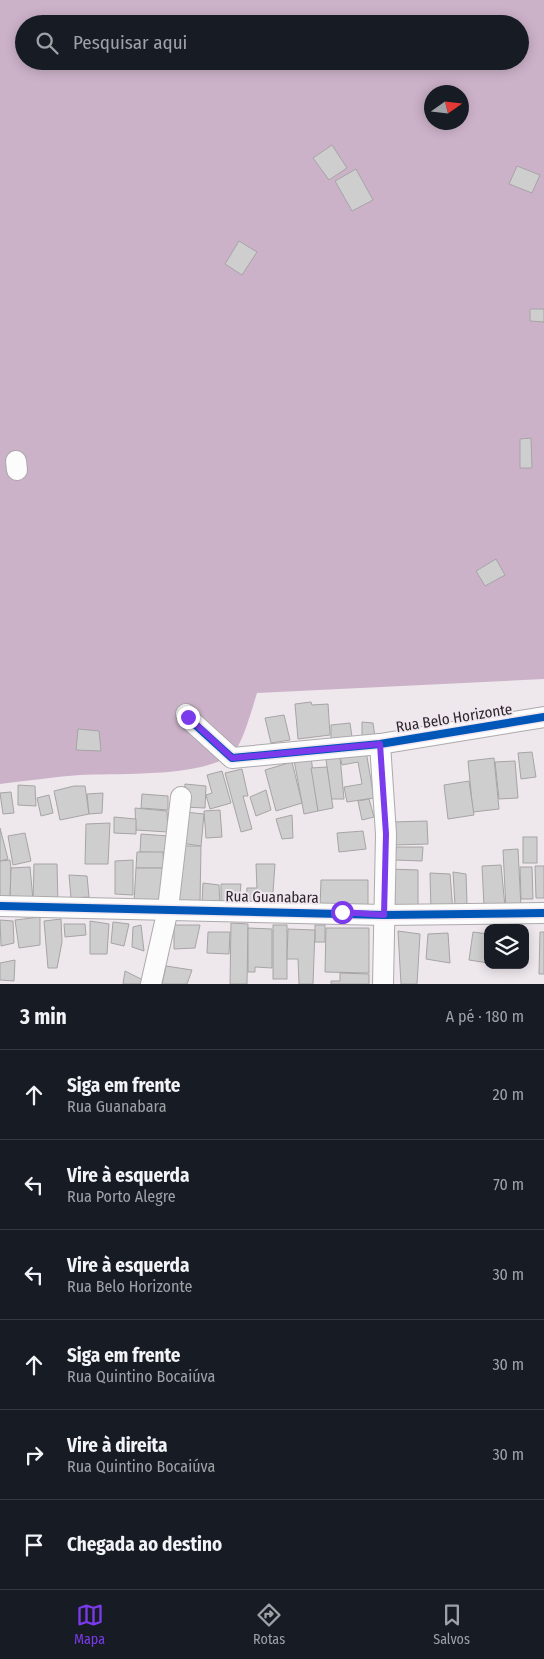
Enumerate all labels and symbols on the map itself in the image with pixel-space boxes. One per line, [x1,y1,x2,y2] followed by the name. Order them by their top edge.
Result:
[424,85,469,130] north arrow
[395,700,513,736] street label: Rua Belo Horizonte
[177,706,200,729] route end
[225,887,319,907] street label: Rua Guanabara
[331,901,354,924] route start

